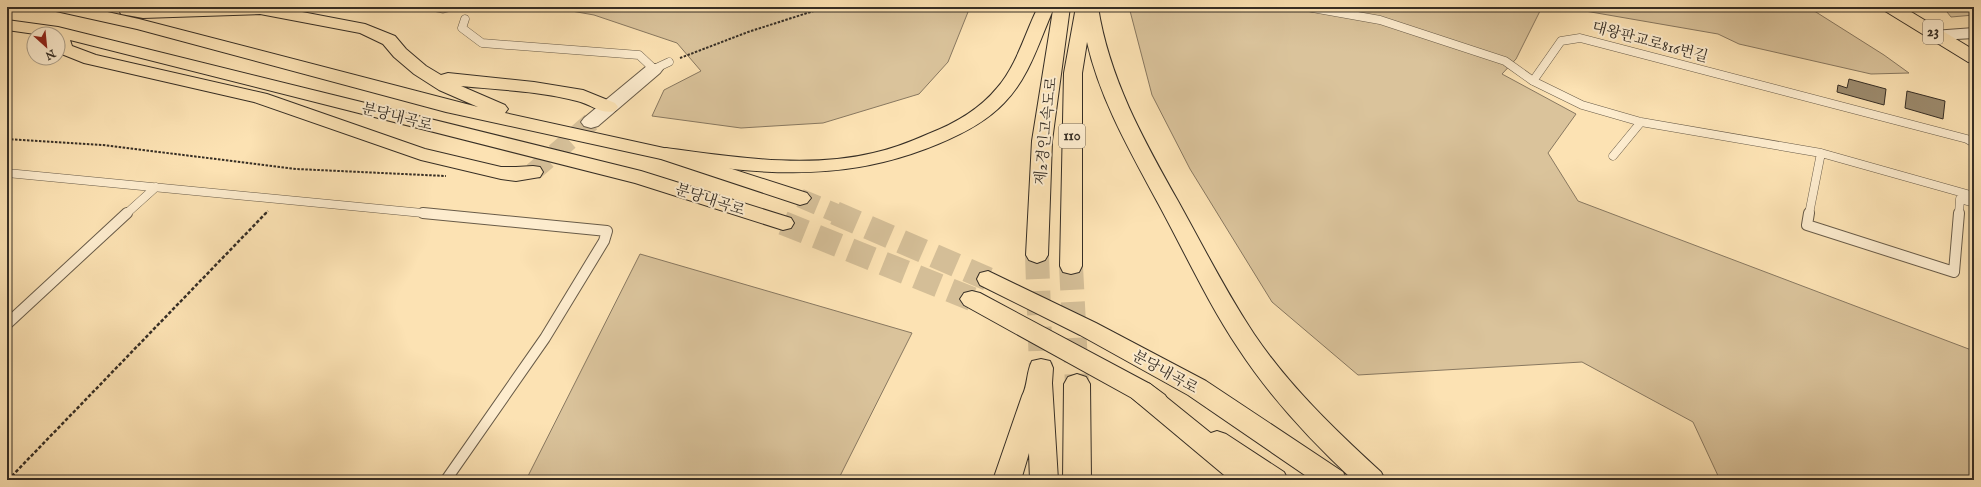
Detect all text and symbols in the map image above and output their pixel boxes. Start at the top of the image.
street label: 대왕판교로816번길 [1590,17,1710,67]
road number: 23 [1923,20,1943,44]
north arrow [26,26,66,66]
text: N [42,45,58,63]
street label: 제2경인고속도로 [1031,76,1061,186]
street label: 분당내곡로 [360,99,435,135]
road number: 110 [1059,124,1085,148]
street label: 분당내곡로 [673,180,748,220]
street label: 분당내곡로 [1129,346,1202,398]

